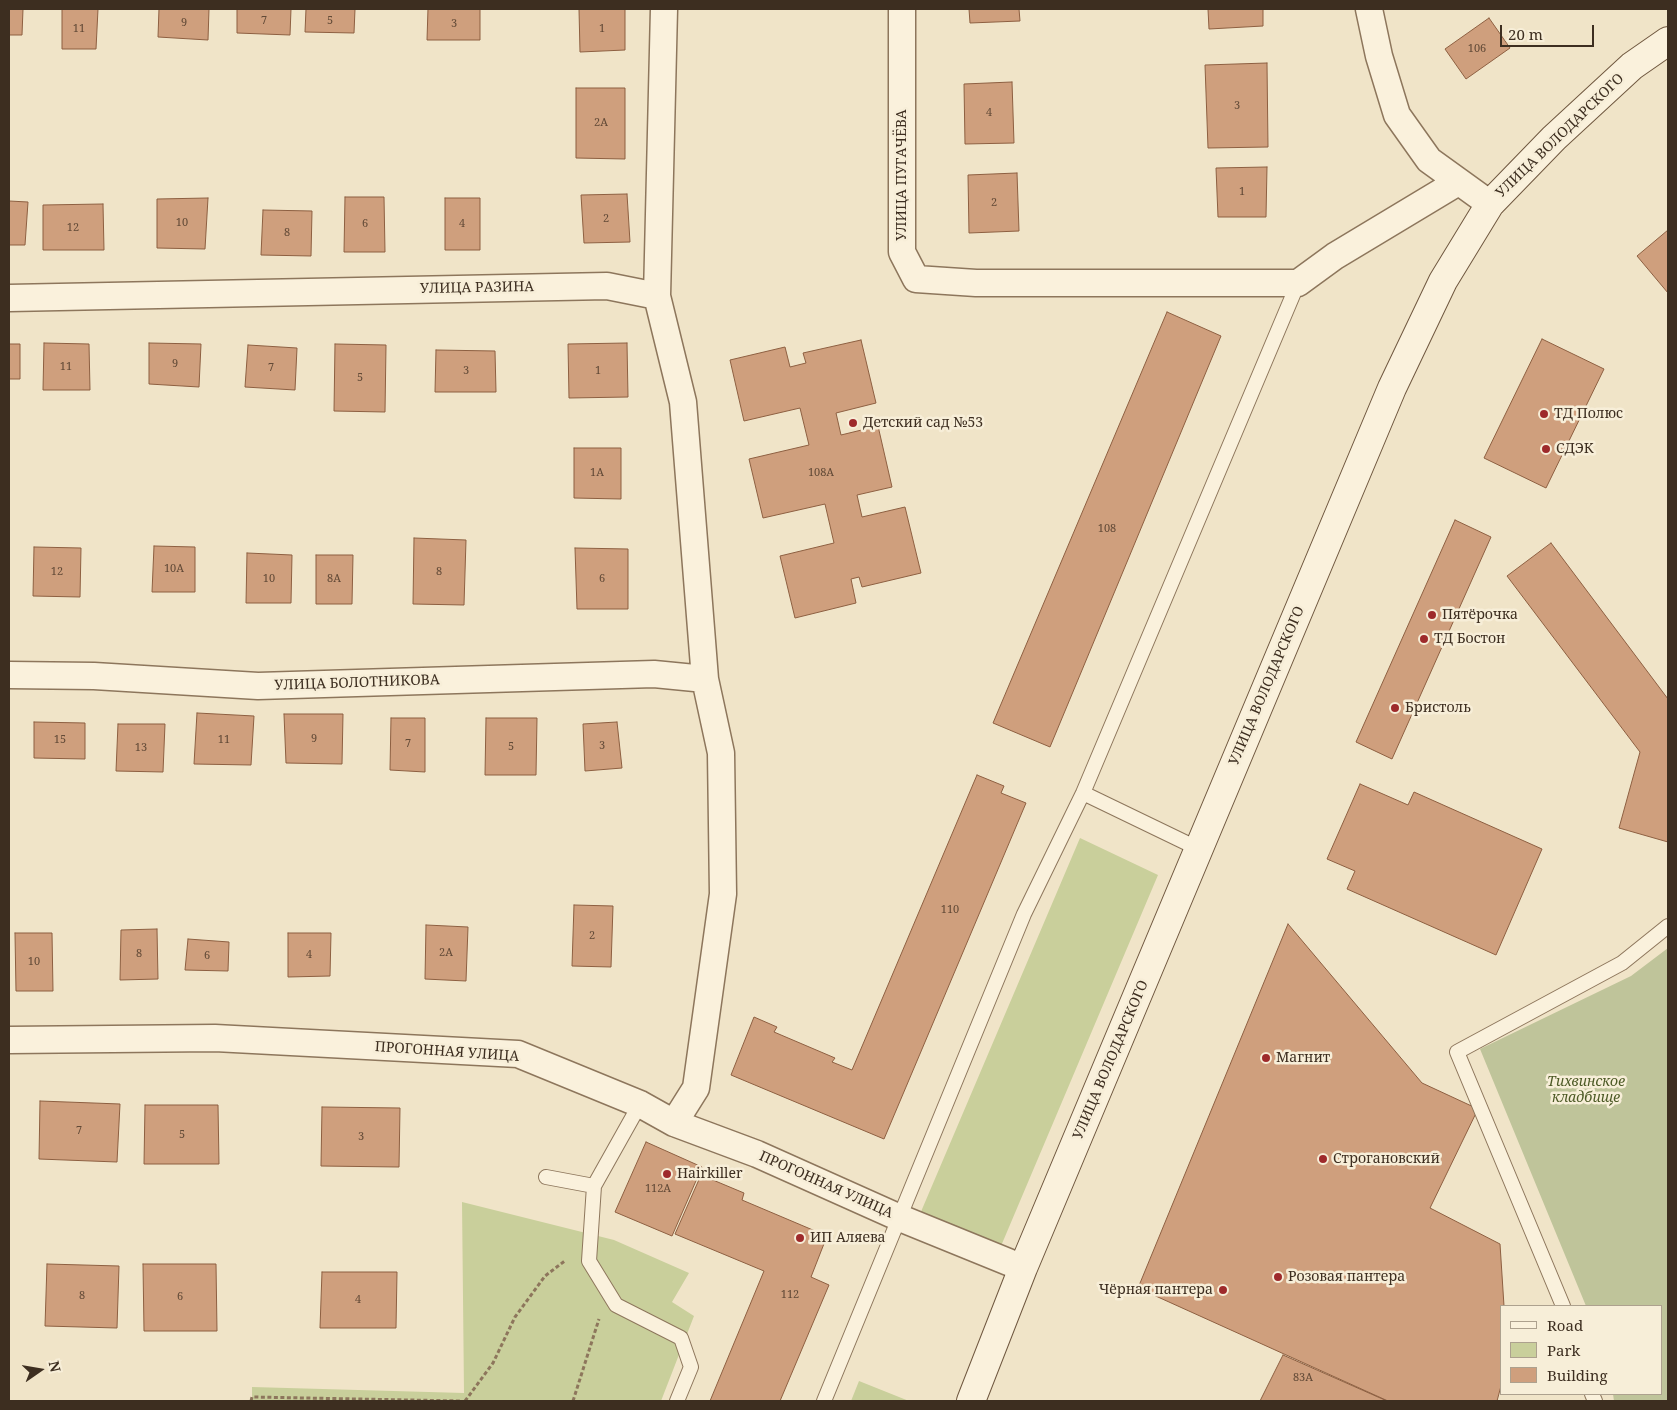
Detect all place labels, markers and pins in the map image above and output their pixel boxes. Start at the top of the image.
place label: ТД Полюс [1554,406,1623,422]
marker: ТД Полюс [1538,408,1550,420]
place label: Детский сад №53 [863,415,983,431]
marker: Детский сад №53 [847,417,859,429]
place label: СДЭК [1556,441,1594,457]
marker: СДЭК [1540,443,1552,455]
place label: Пятёрочка [1442,607,1518,623]
marker: Пятёрочка [1426,609,1438,621]
place label: ТД Бостон [1434,631,1505,647]
marker: ТД Бостон [1418,633,1430,645]
place label: Бристоль [1405,700,1471,716]
marker: Бристоль [1389,702,1401,714]
place label: Магнит [1276,1050,1330,1066]
marker: Магнит [1260,1052,1272,1064]
place label: Строгановский [1333,1151,1440,1167]
marker: Строгановский [1317,1153,1329,1165]
place label: Hairkiller [677,1166,742,1182]
marker: Hairkiller [661,1168,673,1180]
place label: ИП Аляева [810,1230,886,1246]
marker: ИП Аляева [794,1232,806,1244]
place label: Розовая пантера [1288,1269,1405,1285]
marker: Розовая пантера [1272,1271,1284,1283]
place label: Чёрная пантера [1099,1282,1213,1298]
marker: Чёрная пантера [1217,1284,1229,1296]

